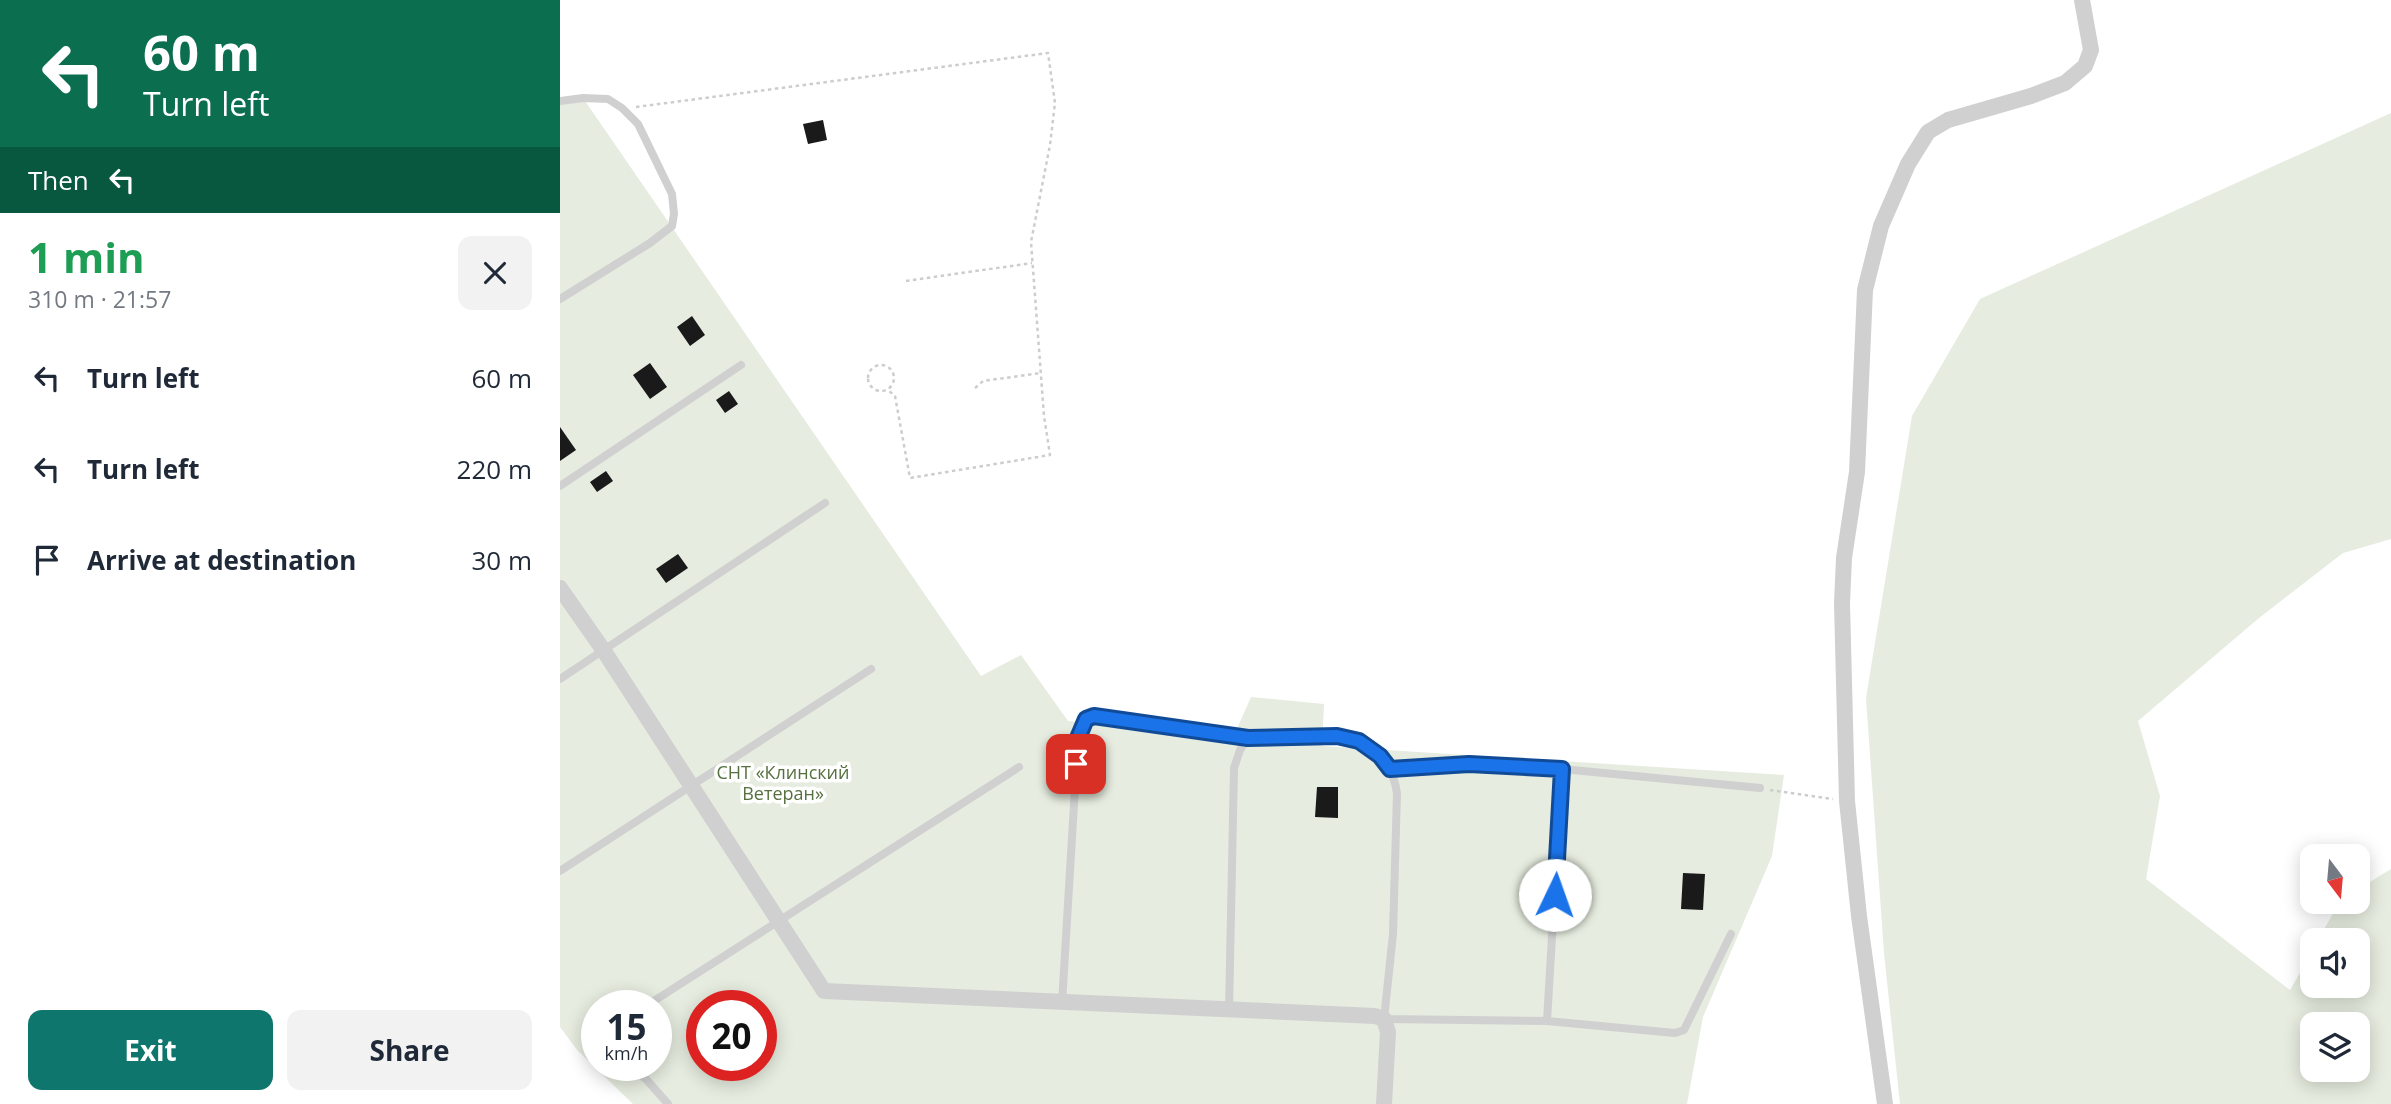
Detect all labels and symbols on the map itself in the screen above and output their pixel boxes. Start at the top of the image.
pin [1046,734,1106,794]
park label: СНТ «Клинский Ветеран» [716,760,850,805]
north arrow [2300,844,2370,914]
position arrow [1518,858,1592,932]
speed limit sign: 20 [686,990,777,1081]

